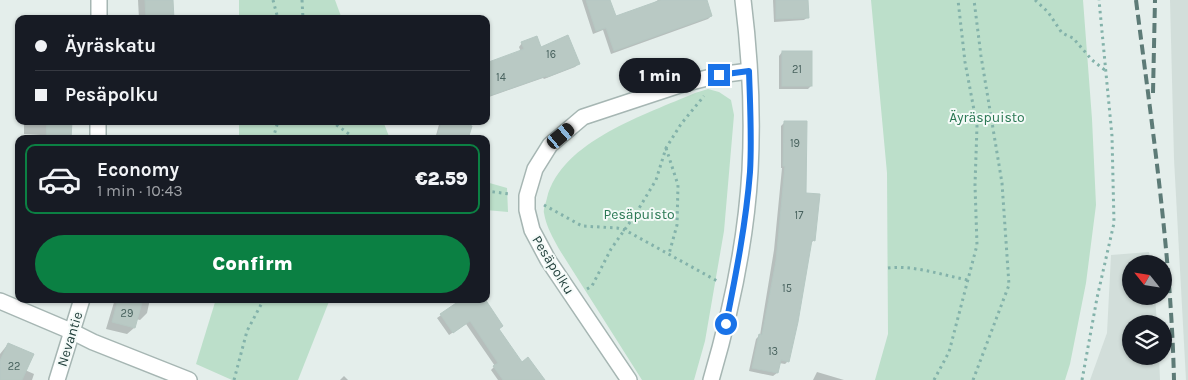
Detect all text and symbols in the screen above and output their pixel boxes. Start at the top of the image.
text: Äyräskatu [65,35,156,57]
house number: 16 [546,48,556,61]
callout: 1 min [619,58,702,92]
house number: 21 [792,63,802,76]
route end [708,64,730,86]
text: 1 min [639,66,681,85]
house number: 14 [496,71,506,84]
text: Pesäpolku [65,84,159,106]
park label: Äyräspuisto [949,109,1025,126]
car [544,121,577,151]
house number: 19 [790,137,800,150]
icon: car [37,157,82,202]
text: Economy [97,159,179,181]
text: €2.59 [415,168,468,190]
text: 1 min · 10:43 [97,181,183,200]
park label: Pesäpuisto [603,206,675,223]
house number: 17 [795,209,803,222]
street label: Pesäpolku [528,232,578,298]
button: Confirm [35,235,470,293]
north arrow [1122,255,1172,305]
map controls [1122,255,1172,365]
house number: 15 [782,282,792,295]
house number: 29 [121,307,133,320]
street label: Nevantie [54,309,86,369]
route start [715,313,737,335]
button: layers [1122,315,1172,365]
house number: 13 [768,345,778,358]
house number: 22 [8,360,20,373]

